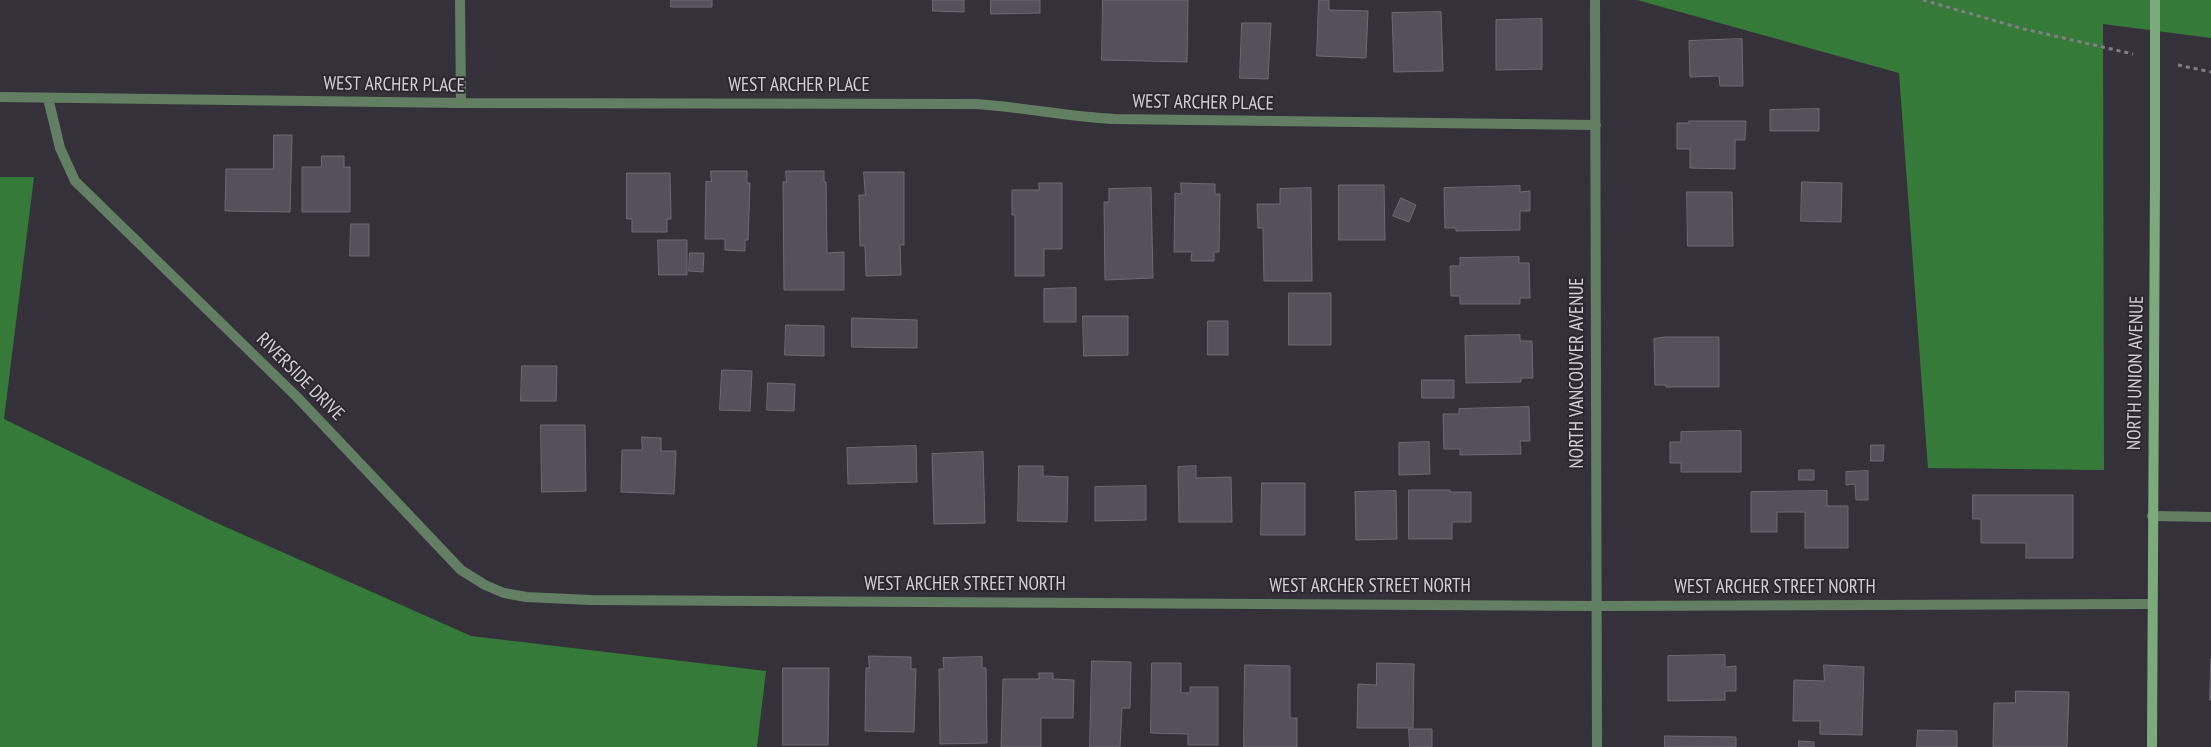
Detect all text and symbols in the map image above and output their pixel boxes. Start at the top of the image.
street label: WEST ARCHER PLACE [323,72,465,98]
street label: WEST ARCHER PLACE [728,75,870,97]
street label: WEST ARCHER PLACE [1132,90,1274,116]
street label: NORTH VANCOUVER AVENUE [1567,277,1589,469]
street label: NORTH UNION AVENUE [2123,296,2149,450]
street label: RIVERSIDE DRIVE [251,328,349,426]
street label: WEST ARCHER STREET NORTH [864,574,1066,596]
street label: WEST ARCHER STREET NORTH [1269,576,1471,598]
street label: WEST ARCHER STREET NORTH [1674,577,1876,599]

